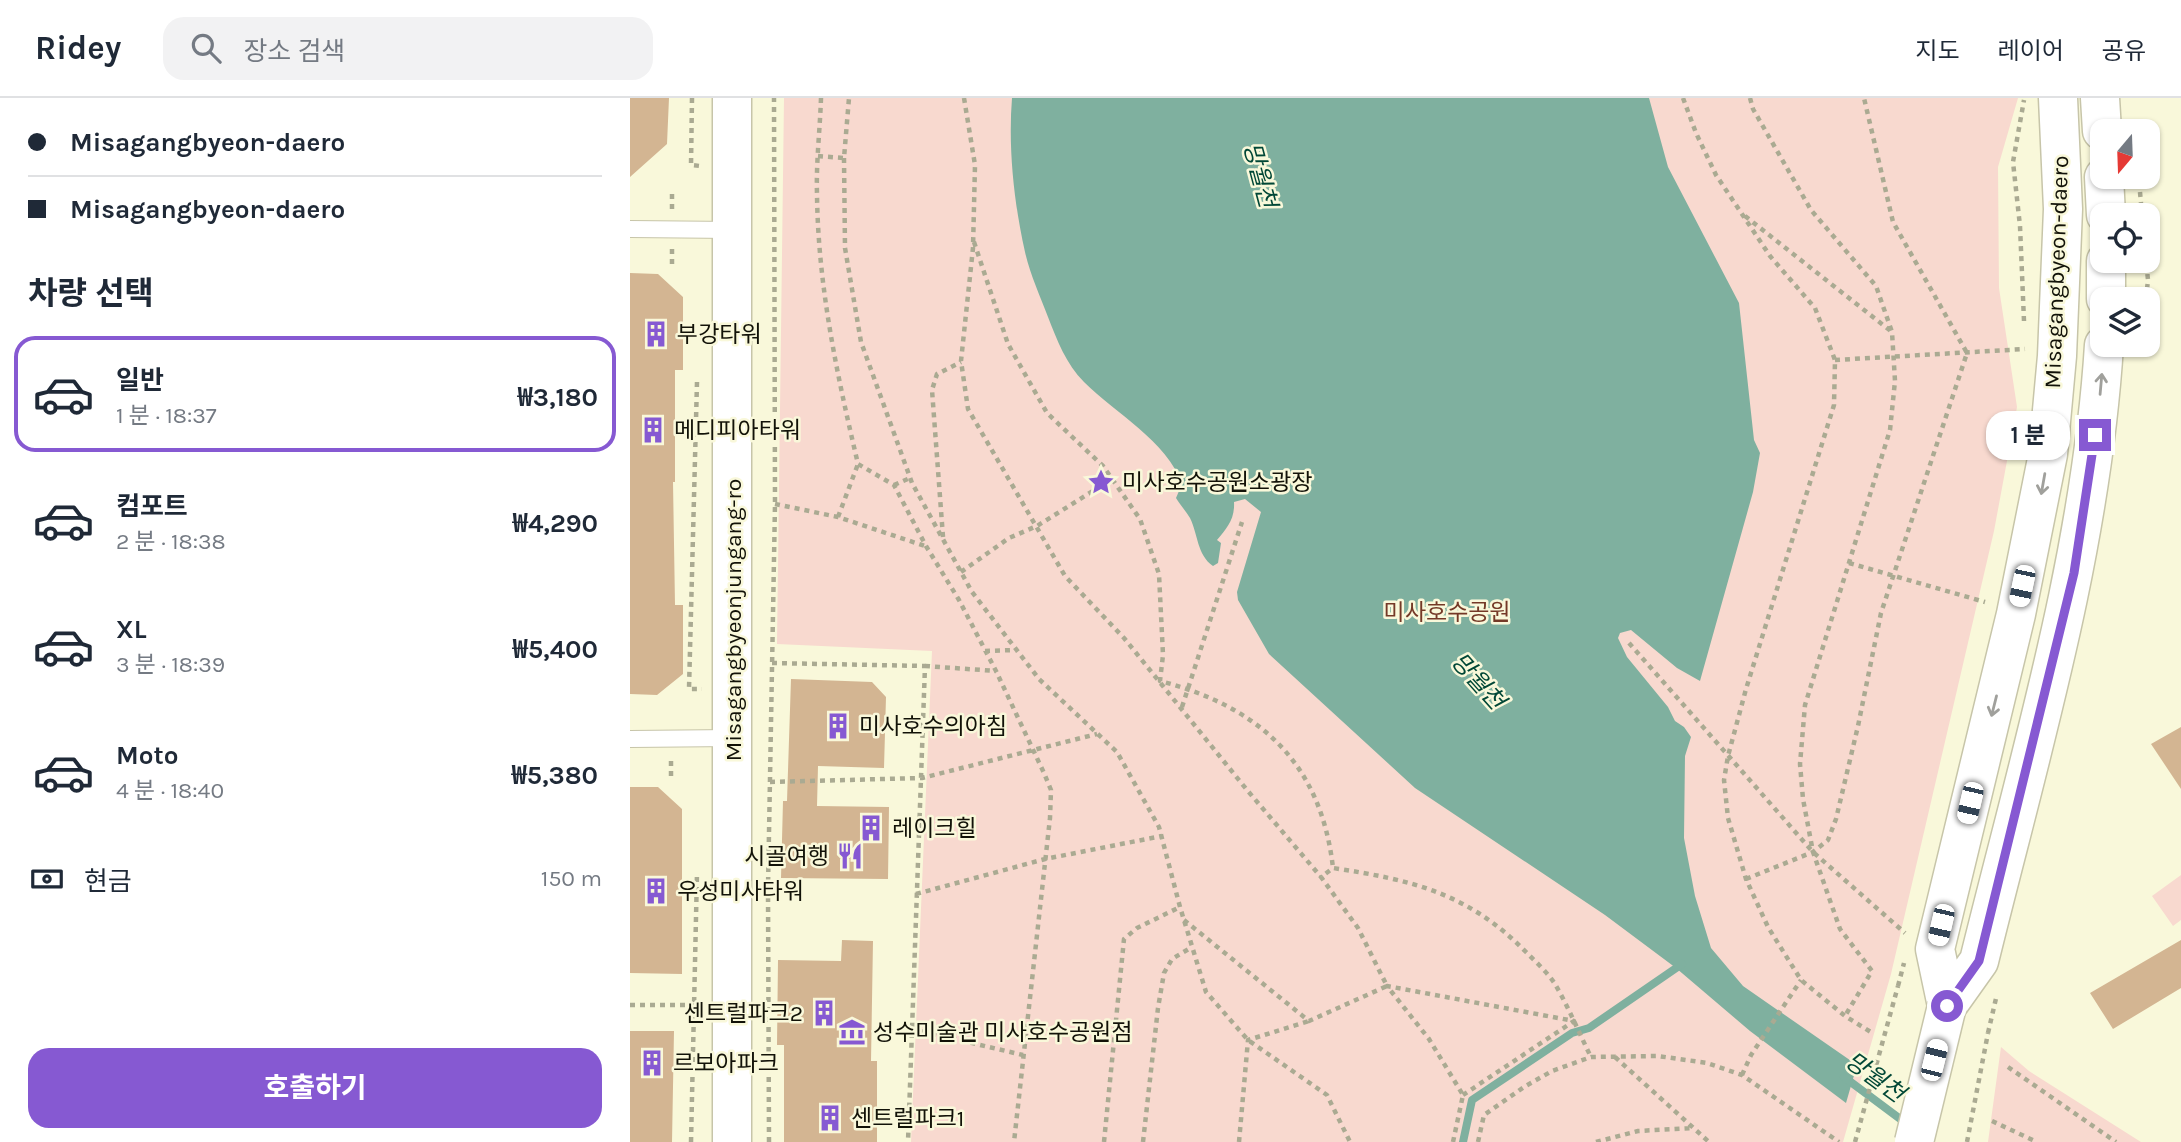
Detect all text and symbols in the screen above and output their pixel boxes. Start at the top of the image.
search box [163,17,653,80]
text: Ridey [35,29,121,67]
icon: search [187,29,225,67]
text: 장소 검색 [243,36,345,67]
text: 지도 [1915,37,1960,65]
text: 레이어 [1998,37,2064,65]
text: 공유 [2102,37,2146,65]
north arrow [2090,119,2160,189]
map controls [2090,119,2160,357]
text: Misagangbyeon-daero [70,127,345,158]
water label: 망월천 [1238,139,1283,213]
street label: Misagangbyeon-daero [2039,155,2074,389]
text: Misagangbyeon-daero [70,194,345,225]
button: locate [2090,203,2160,273]
text: 차량 선택 [28,275,154,312]
button: layers [2090,287,2160,357]
building icon: 부강타워 [641,319,671,349]
place label: 부강타워 [677,321,762,348]
icon: car [32,363,95,426]
text: 일반 [116,365,164,396]
one-way arrow [2095,373,2108,396]
text: ₩3,180 [517,382,598,413]
text: 1 분 · 18:37 [116,402,217,429]
callout: 1 분 [1986,410,2070,460]
building icon: 메디피아타워 [638,415,668,445]
place label: 메디피아타워 [674,417,801,444]
route end [2079,419,2111,451]
text: 1 분 [2010,422,2046,449]
place icon: 미사호수공원소광장 [1086,467,1116,497]
place label: 미사호수공원소광장 [1122,469,1312,496]
one-way arrow [2036,472,2049,495]
street label: Misagangbyeonjungang-ro [720,479,747,761]
icon: car [32,489,95,552]
text: 컴포트 [116,491,188,522]
text: ₩4,290 [513,508,598,539]
text: 2 분 · 18:38 [116,528,226,555]
car [2008,563,2037,609]
park label: 미사호수공원 [1384,599,1510,626]
text: XL [116,614,147,645]
icon: car [32,615,95,678]
text: ₩5,400 [513,634,598,665]
water label: 망월천 [1445,647,1513,717]
text: 3 분 · 18:39 [116,651,225,678]
one-way arrow [1987,694,2000,717]
building icon: 미사호수의아침 [823,711,853,741]
place label: 미사호수의아침 [859,713,1007,740]
text: Moto [116,740,178,771]
icon: car [32,741,95,804]
text: ₩5,380 [512,760,598,791]
text: 4 분 · 18:40 [116,777,224,804]
car [1956,780,1985,826]
building icon: 레이크힐 [856,813,886,843]
place label: 레이크힐 [892,815,977,842]
restaurant icon: 시골여행 [835,841,865,871]
place label: 시골여행 [744,843,829,870]
icon: cash [28,860,66,898]
text: 150 m [541,865,602,892]
text: 현금 [84,866,132,897]
building icon: 우성미사타워 [641,876,671,906]
place label: 우성미사타워 [677,878,804,905]
car [1927,902,1956,948]
route start [1931,990,1963,1022]
building icon: 센트럴파크2 [809,998,839,1028]
place label: 센트럴파크2 [684,1000,803,1027]
museum icon: 성수미술관 미사호수공원점 [837,1017,867,1047]
place label: 성수미술관 미사호수공원점 [873,1019,1132,1046]
car [1919,1037,1950,1083]
water label: 망월천 [1840,1046,1912,1110]
button: 호출하기 [28,1048,602,1128]
building icon: 르보아파크 [637,1048,667,1078]
place label: 르보아파크 [673,1050,779,1077]
building icon: 센트럴파크1 [815,1103,845,1133]
place label: 센트럴파크1 [851,1105,964,1132]

